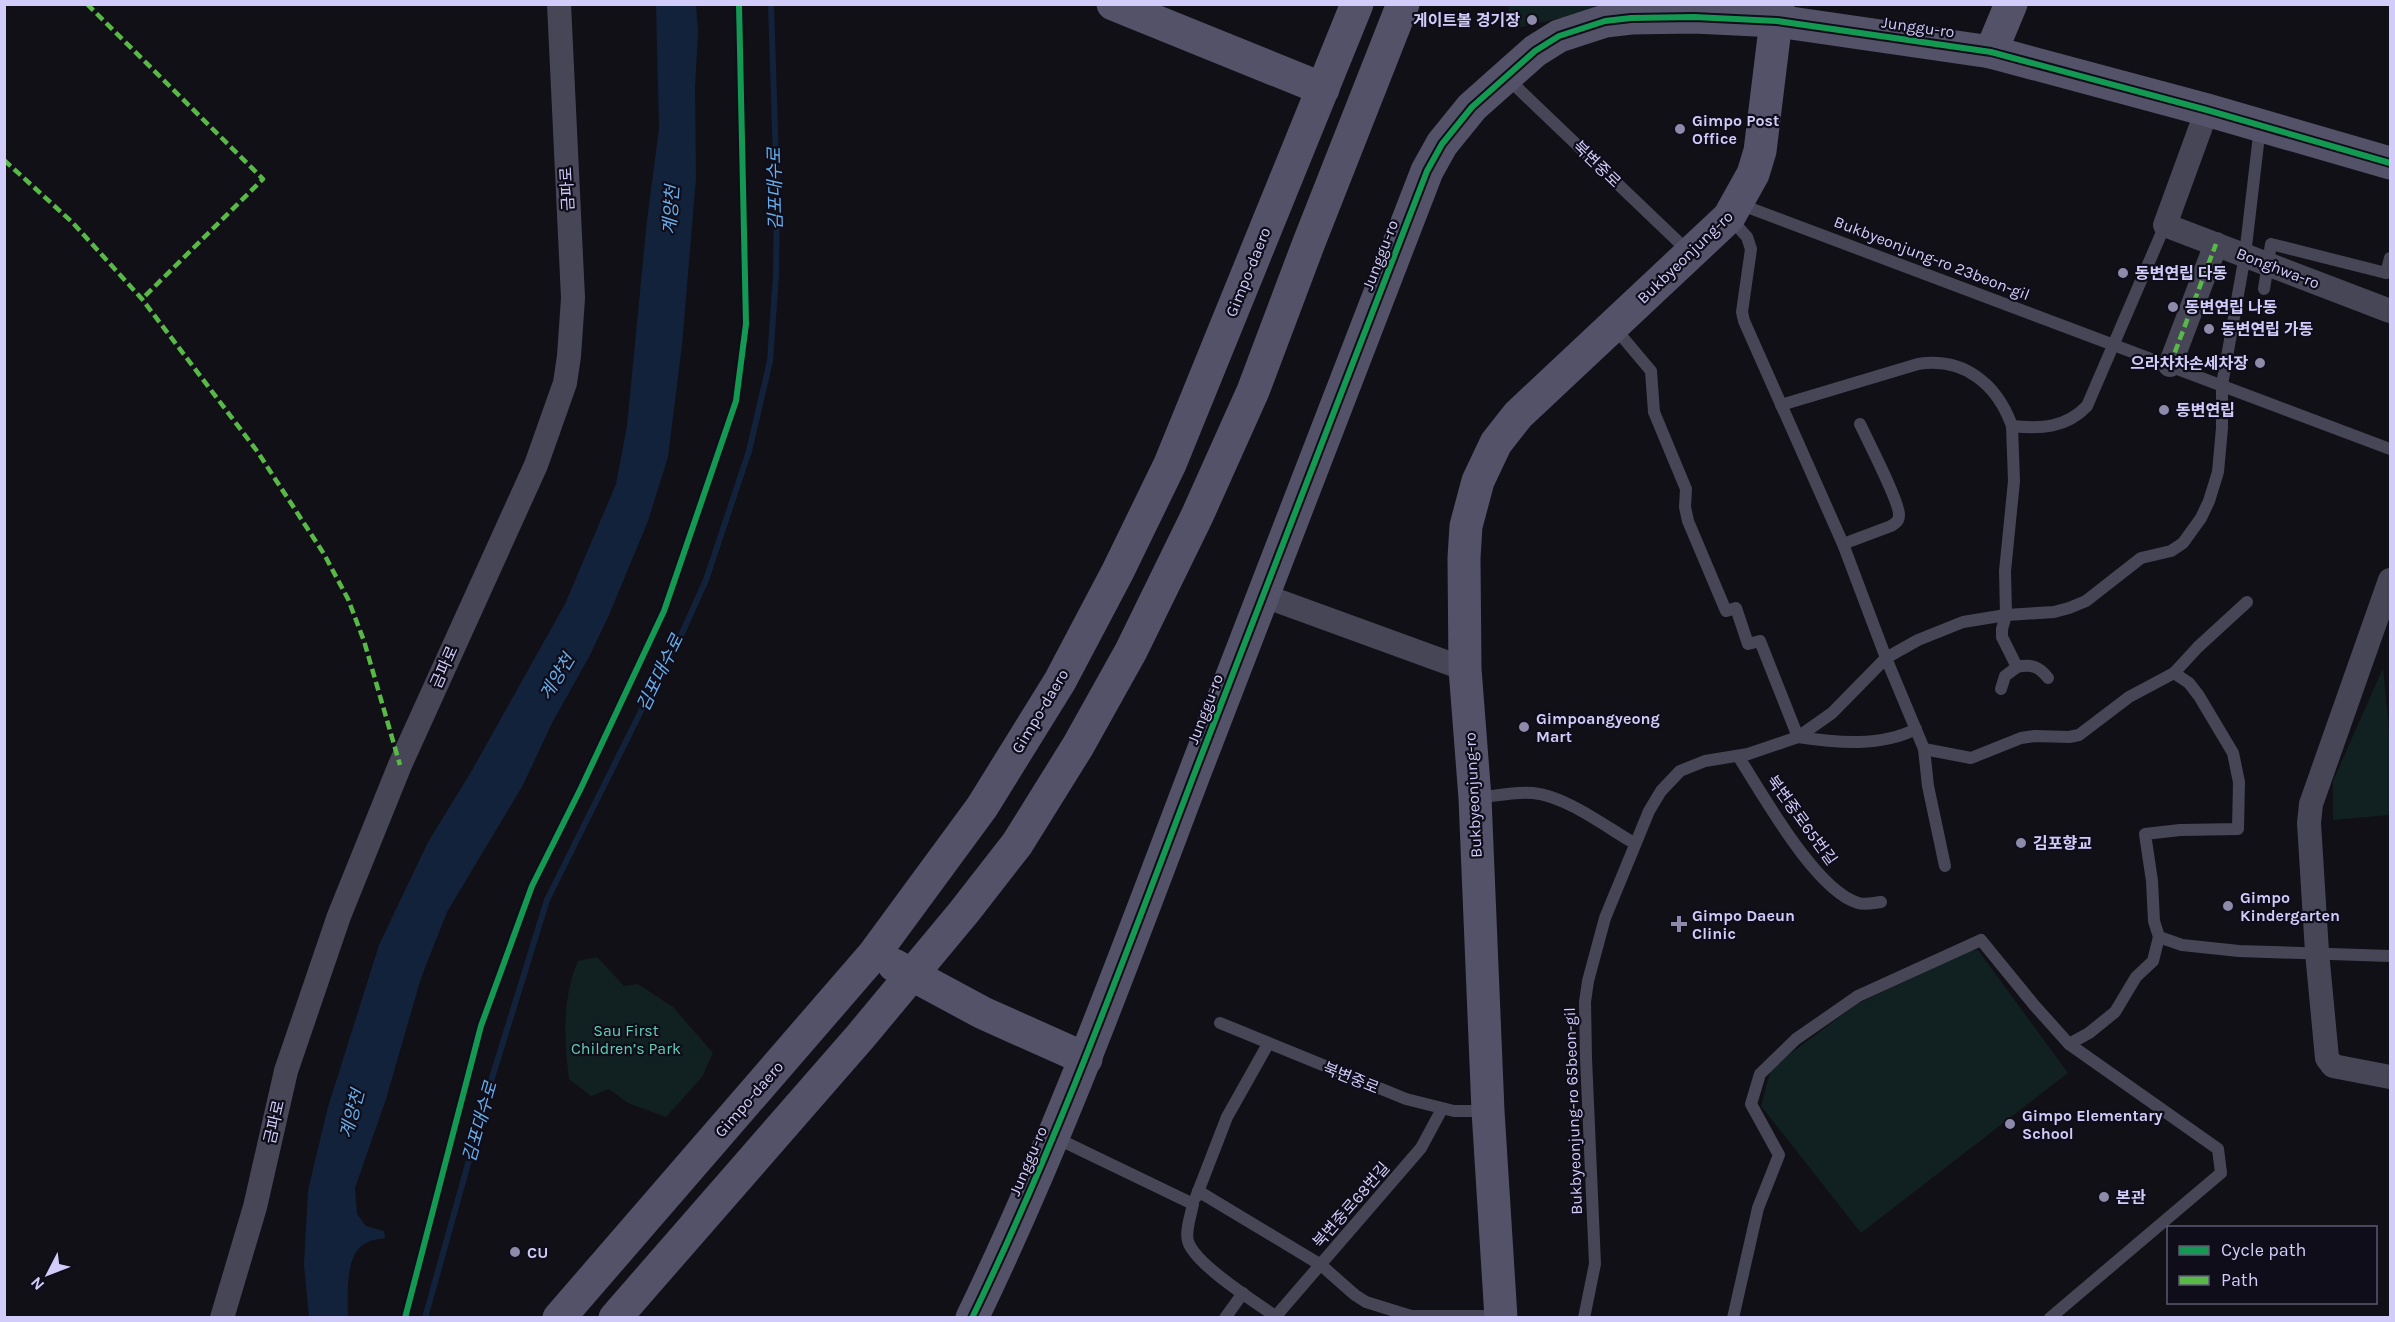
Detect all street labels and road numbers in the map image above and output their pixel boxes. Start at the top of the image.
street label: Junggu-ro [1880,12,1956,42]
street label: 북변중로 [1569,137,1625,191]
street label: 금파로 [556,166,578,212]
street label: Bukbyeonjung-ro [1633,207,1737,307]
street label: Bukbyeonjung-ro 23beon-gil [1831,212,2033,304]
street label: Junggu-ro [1358,217,1402,293]
street label: Gimpo-daero [1221,225,1275,319]
street label: Bonghwa-ro [2234,243,2322,293]
street label: 금파로 [426,643,462,691]
street label: Gimpo-daero [1007,665,1073,757]
street label: Junggu-ro [1183,671,1227,747]
street label: Bukbyeonjung-ro [1460,732,1486,858]
street label: 북변중로65번길 [1763,771,1841,869]
street label: Bukbyeonjung-ro 65beon-gil [1560,1007,1586,1215]
street label: Gimpo-daero [711,1057,787,1141]
street label: 북변중로 [1320,1058,1382,1098]
street label: 금파로 [260,1098,288,1146]
street label: Junggu-ro [1005,1123,1051,1199]
street label: 북변중로68번길 [1309,1158,1393,1252]

